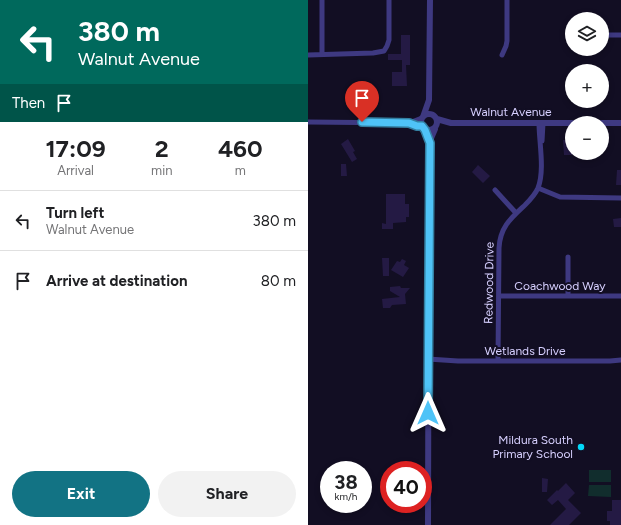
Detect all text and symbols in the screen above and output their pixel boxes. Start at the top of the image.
map controls [565,12,609,160]
button: layers [565,12,609,56]
text: 380 m [78,14,160,48]
icon: left [12,16,64,68]
text: Walnut Avenue [78,48,200,70]
button: + [565,64,609,108]
pin [345,81,379,122]
icon: arrive [351,87,373,109]
icon: arrive [53,92,75,114]
text: Then [12,94,45,112]
street label: Walnut Avenue [470,105,552,119]
button: − [565,116,609,160]
text: 17:09 [45,134,106,163]
text: 2 [155,134,169,163]
text: 460 [218,134,263,163]
text: Arrival [57,163,94,178]
text: min [151,163,172,178]
text: m [235,163,246,178]
text: Turn left [46,204,104,222]
icon: left [12,210,34,232]
text: 380 m [253,212,296,230]
text: Walnut Avenue [46,222,134,237]
street label: Redwood Drive [481,241,497,324]
icon: arrive [12,270,34,292]
text: Arrive at destination [46,272,187,290]
text: 80 m [261,272,296,290]
street label: Coachwood Way [514,279,606,293]
street label: Wetlands Drive [485,344,566,358]
position arrow [407,392,449,434]
place label: Mildura South Primary School [492,433,573,461]
marker: Mildura South Primary School [576,442,586,452]
speed limit sign: 40 [380,461,432,513]
text: 38 [334,470,358,494]
button: Exit [12,471,150,517]
button: Share [158,471,296,517]
text: km/h [335,490,357,503]

